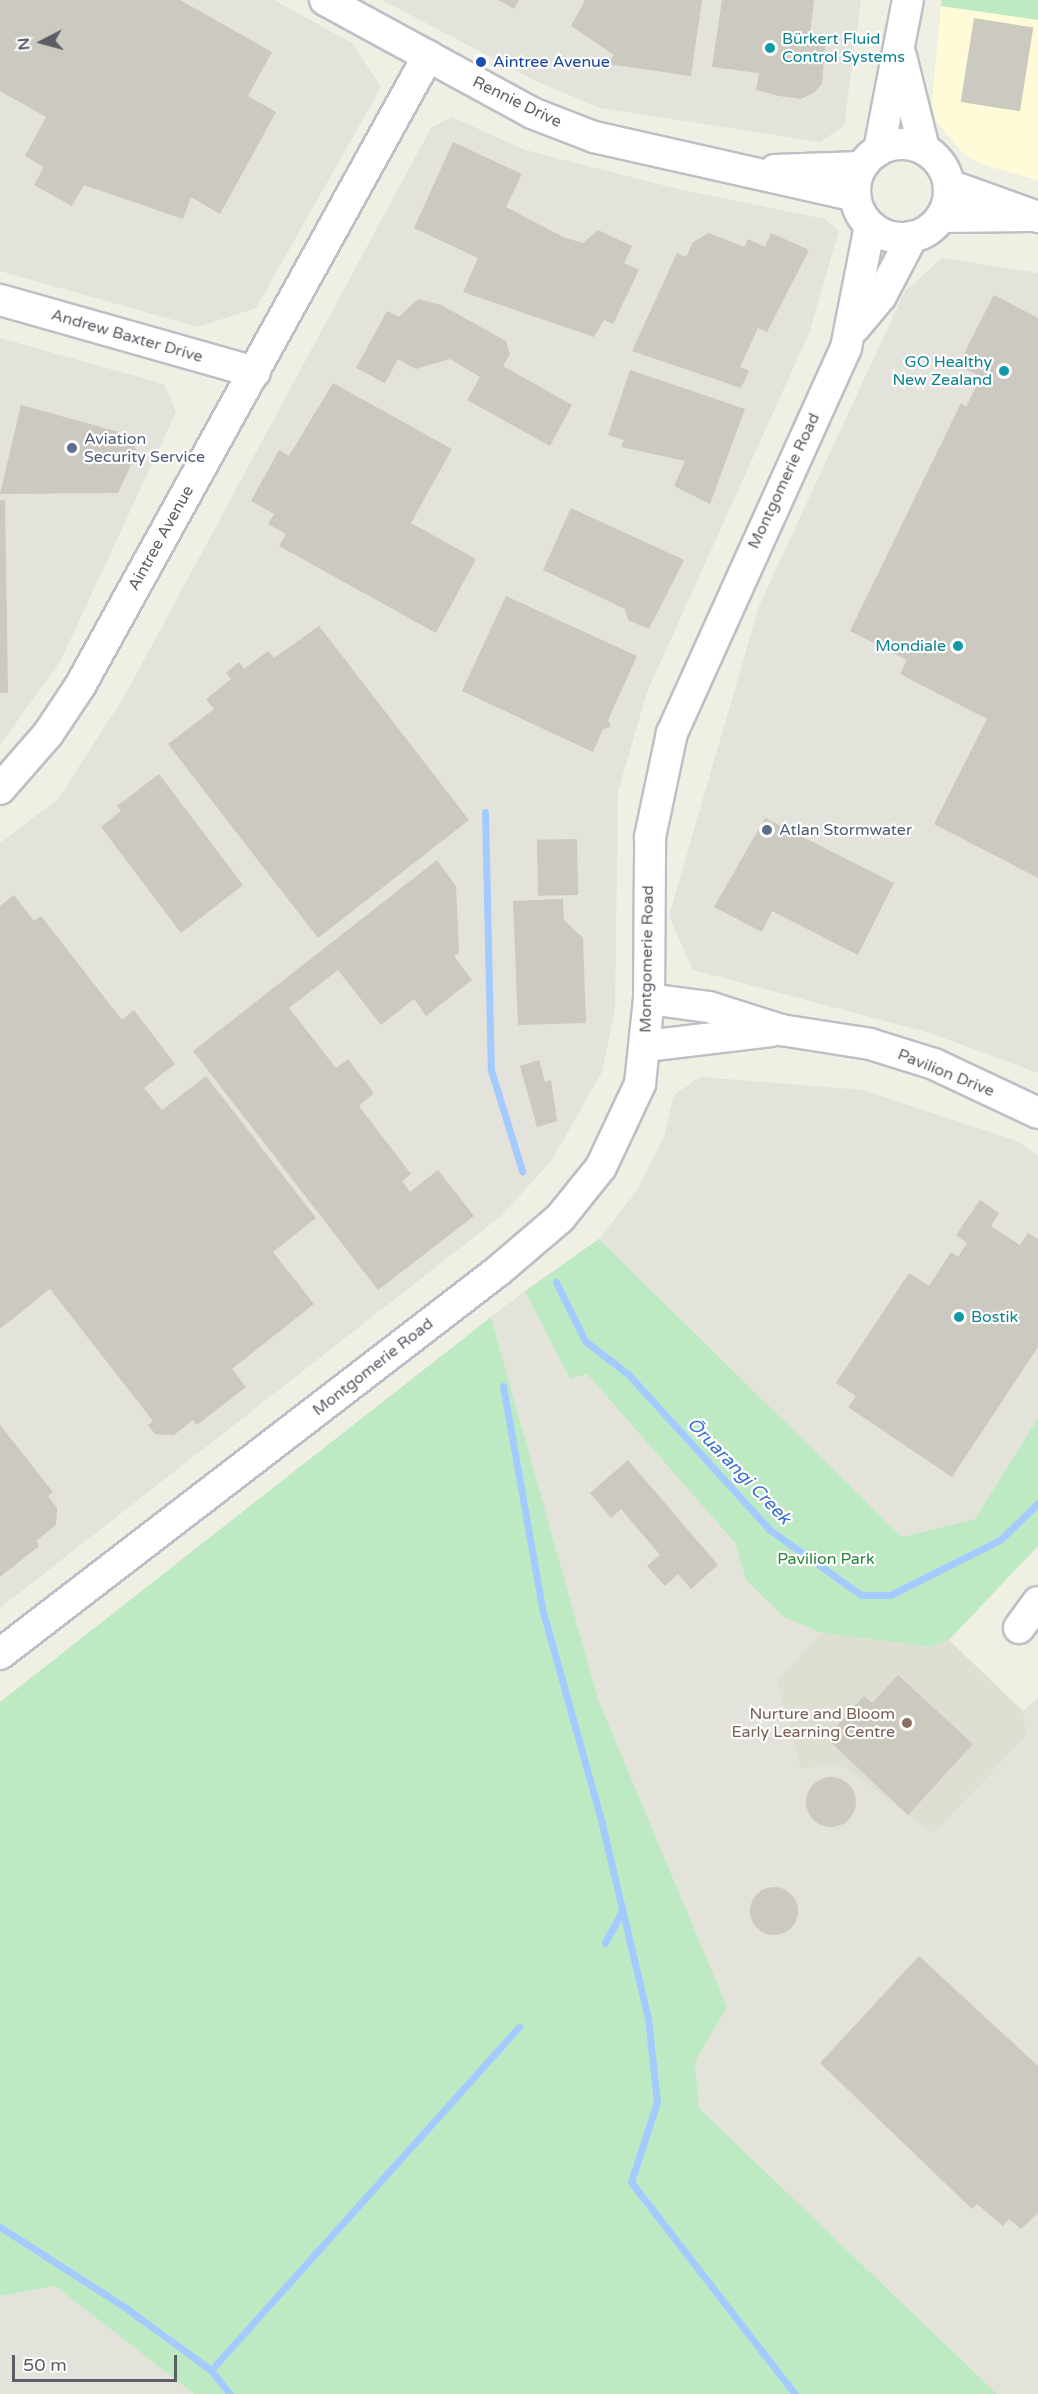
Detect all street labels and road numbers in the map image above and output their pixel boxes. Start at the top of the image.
street label: Rennie Drive [469,72,565,132]
street label: Andrew Baxter Drive [49,305,205,367]
street label: Montgomerie Road [744,410,824,552]
street label: Aintree Avenue [124,482,198,594]
street label: Montgomerie Road [636,885,658,1033]
street label: Pavilion Drive [895,1045,997,1101]
street label: Montgomerie Road [309,1314,437,1420]

